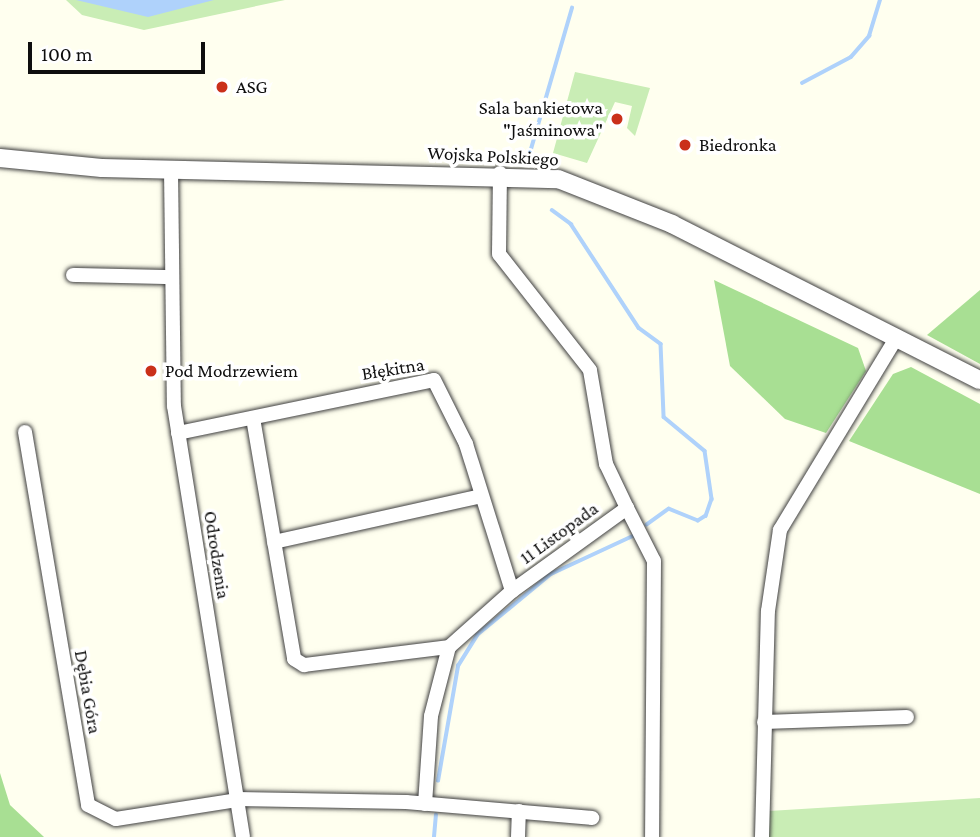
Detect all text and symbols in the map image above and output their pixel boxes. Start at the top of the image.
scale bar [32,28,208,72]
text: 100 m [41,42,93,66]
place label: ASG [236,76,268,98]
marker: ASG [214,79,230,95]
place label: Sala bankietowa "Jaśminowa" [479,97,603,141]
marker: Sala bankietowa "Jaśminowa" [609,111,625,127]
place label: Biedronka [699,134,776,156]
marker: Biedronka [677,137,693,153]
street label: Wojska Polskiego [427,141,559,171]
street label: Błękitna [360,353,426,385]
place label: Pod Modrzewiem [165,360,298,382]
marker: Pod Modrzewiem [143,363,159,379]
street label: 11 Listopada [515,497,603,569]
street label: Odrodzenia [199,509,235,601]
street label: Dębia Góra [69,648,107,736]

